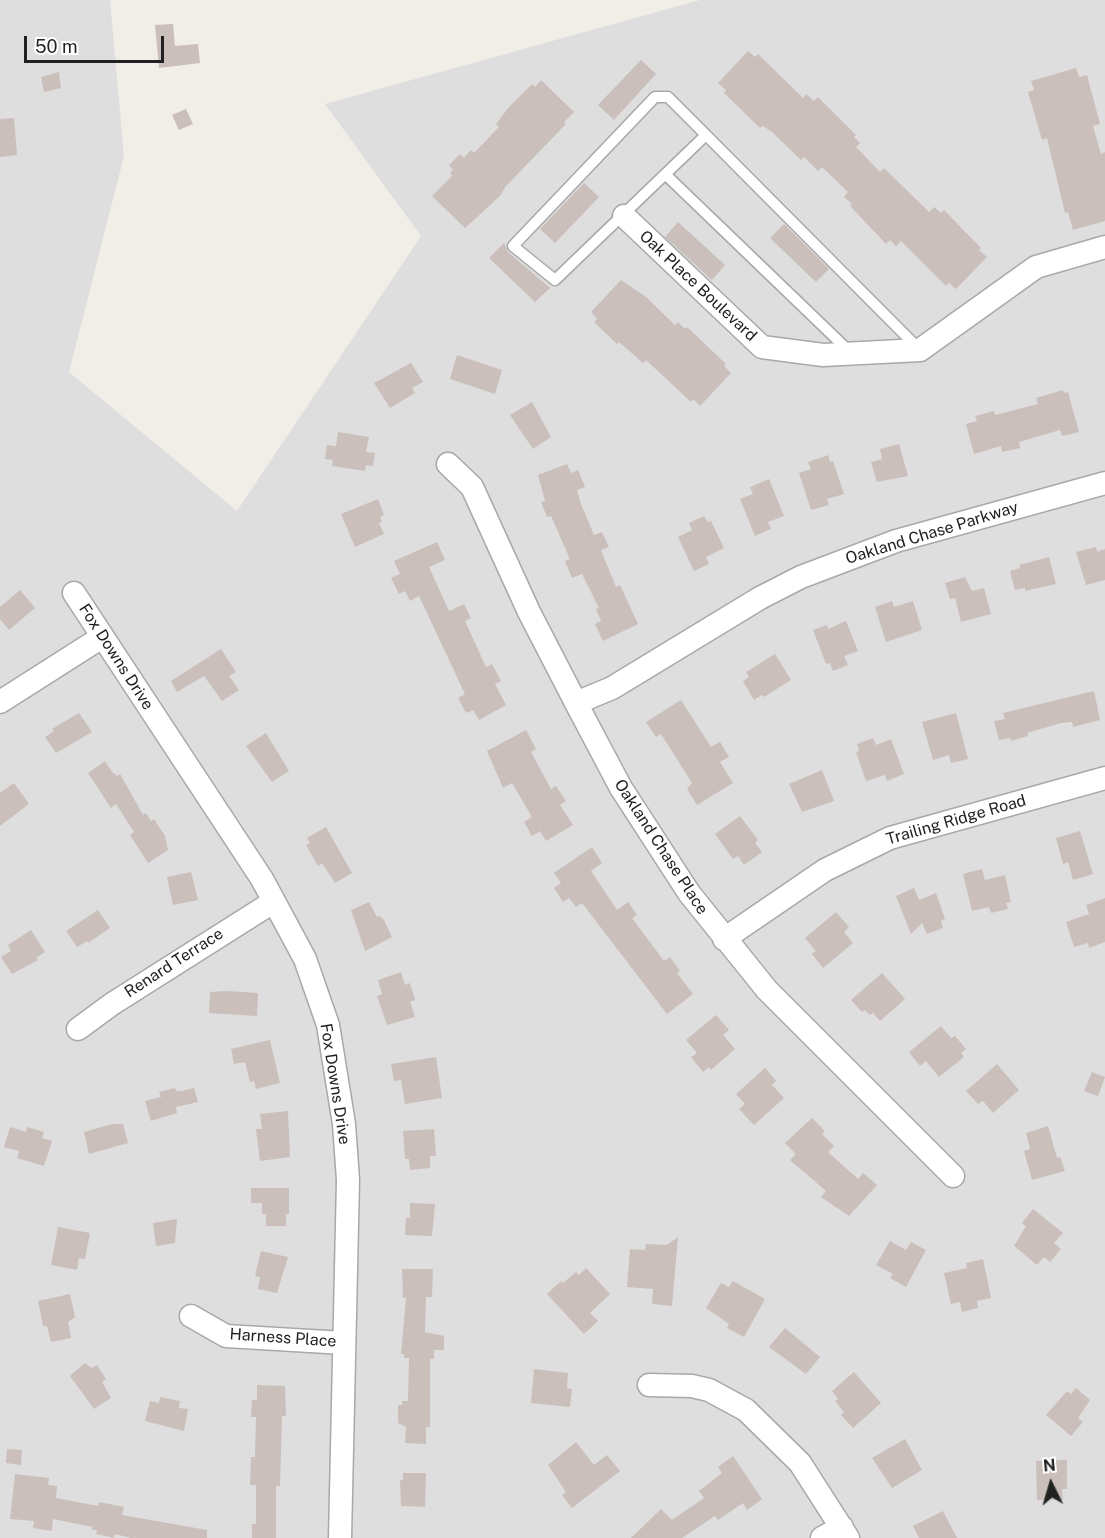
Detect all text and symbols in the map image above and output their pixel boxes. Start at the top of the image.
scale bar [27,24,166,62]
text: 50 m [35,36,78,57]
street label: Oak Place Boulevard [635,227,761,345]
street label: Oakland Chase Parkway [843,498,1021,568]
street label: Fox Downs Drive [75,600,157,714]
street label: Oakland Chase Place [610,776,712,918]
street label: Trailing Ridge Road [884,791,1028,849]
street label: Renard Terrace [121,924,227,1002]
street label: Fox Downs Drive [316,1022,354,1146]
street label: Harness Place [229,1325,337,1351]
north arrow [1021,1454,1081,1514]
text: N [1042,1456,1056,1476]

